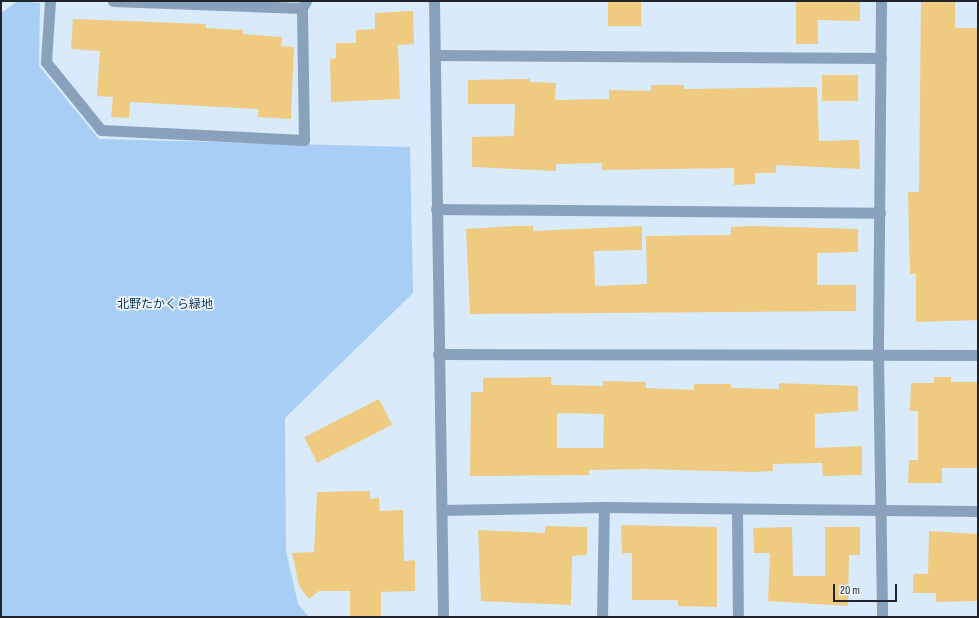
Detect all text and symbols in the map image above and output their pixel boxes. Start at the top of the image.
park label: 北野たかくら緑地 [117,298,213,312]
scale bar [835,576,899,602]
text: 20 m [840,583,860,598]

